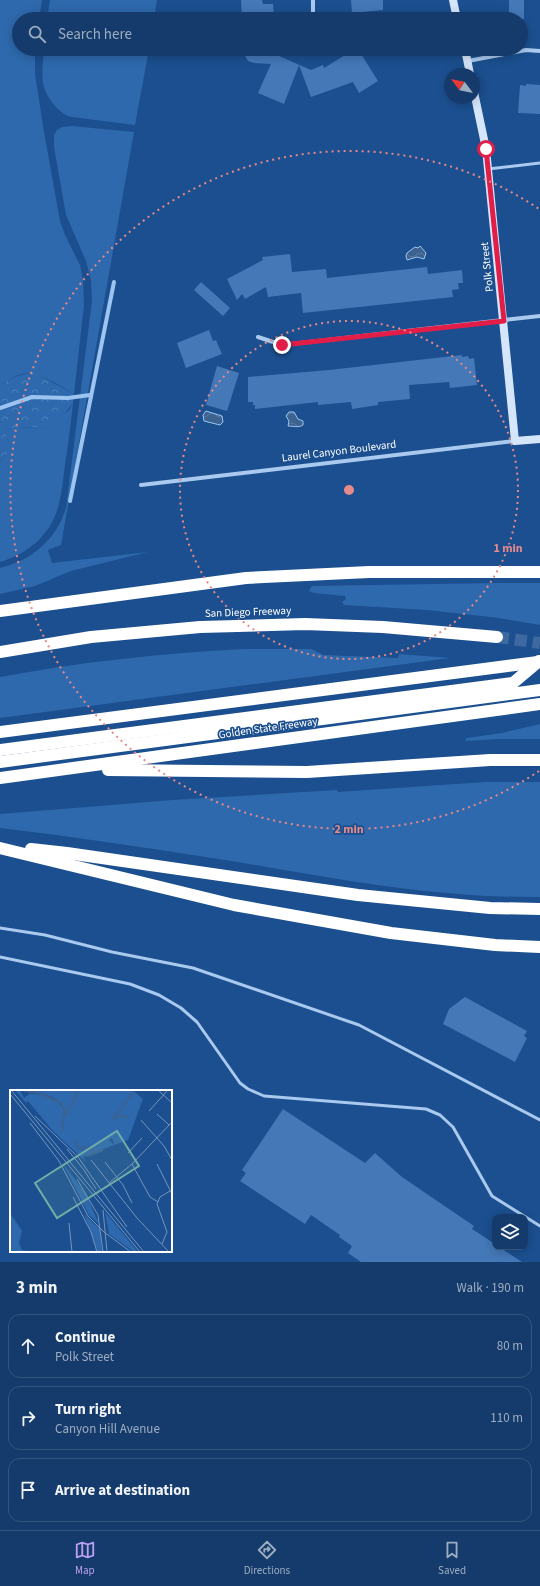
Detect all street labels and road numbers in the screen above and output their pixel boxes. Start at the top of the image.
street label: Polk Street [477,241,497,293]
street label: Laurel Canyon Boulevard [281,437,397,465]
street label: San Diego Freeway [205,603,291,621]
street label: Golden State Freeway [218,714,318,742]

